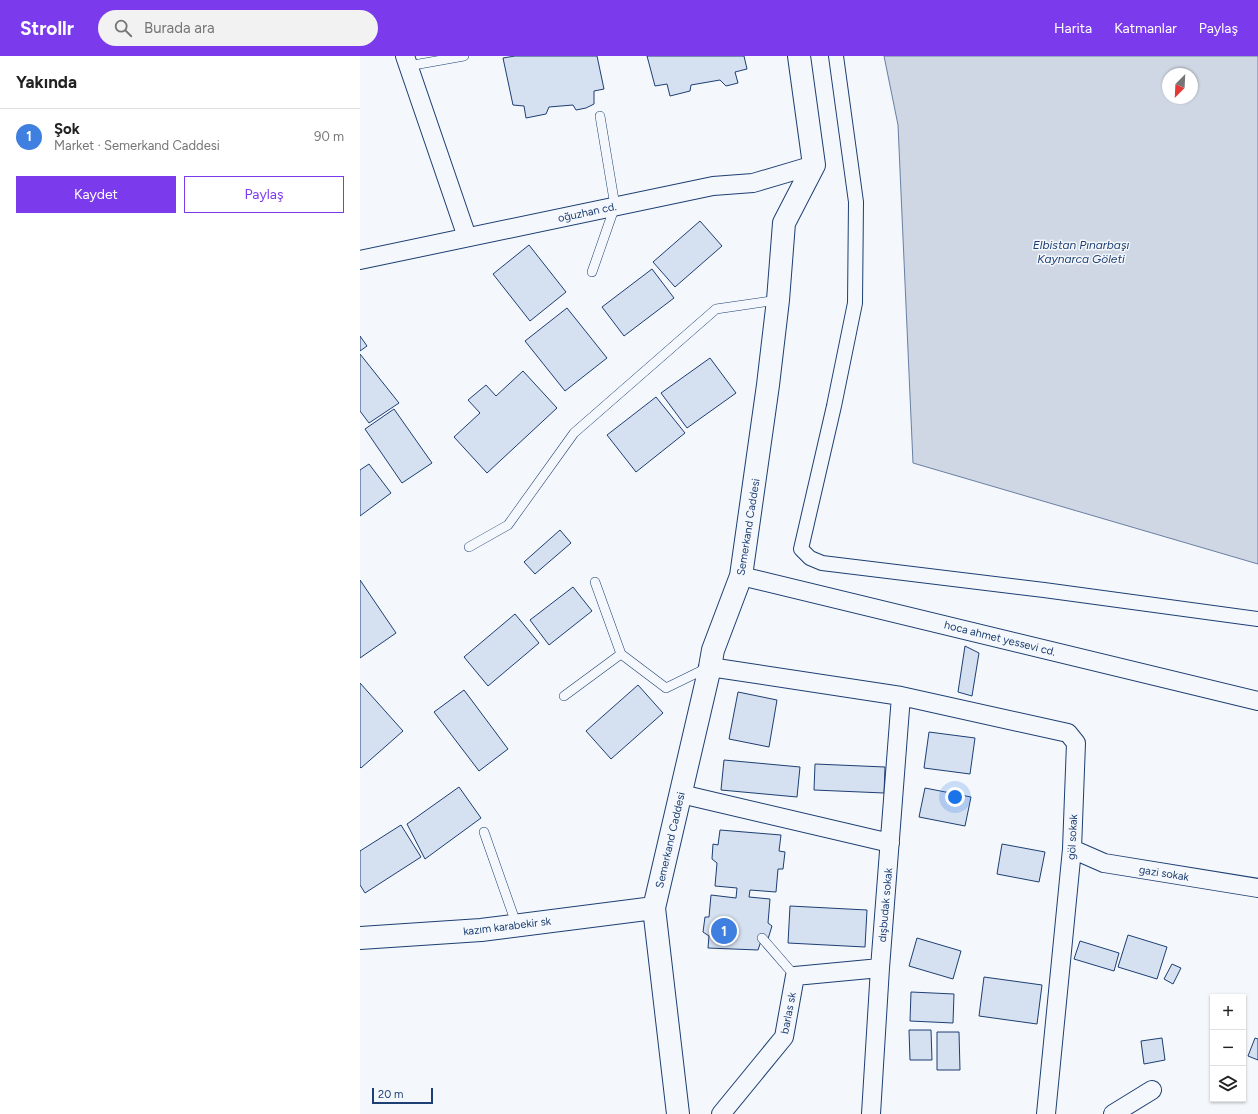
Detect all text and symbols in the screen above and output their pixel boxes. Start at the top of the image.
search box [98,10,378,46]
text: Strollr [20,17,74,40]
icon: search [112,17,134,39]
text: Burada ara [144,19,215,37]
text: Harita [1054,20,1092,37]
text: Katmanlar [1114,20,1177,37]
text: Paylaş [1199,20,1238,37]
north arrow [1162,68,1198,104]
text: Yakında [16,72,77,92]
text: Şok [54,120,80,138]
text: 1 [26,129,32,144]
text: 90 m [314,129,344,144]
text: Market · Semerkand Caddesi [54,138,220,153]
button: Kaydet [16,176,176,213]
button: Paylaş [184,176,344,213]
street label: oğuzhan cd. [557,200,618,225]
water label: Elbistan Pınarbaşı Kaynarca Göleti [1033,238,1130,266]
street label: Semerkand Caddesi [734,478,763,577]
street label: hoca ahmet yessevi cd. [943,618,1057,659]
your location [945,787,965,807]
street label: Semerkand Caddesi [653,791,688,889]
street label: göl sokak [1065,813,1080,860]
street label: gazi sokak [1138,863,1190,884]
street label: dışbudak sokak [876,867,895,943]
street label: kazım karabekir sk [462,915,552,938]
pin: 1 [711,916,737,946]
street label: barlas sk [778,991,799,1035]
map controls [1210,994,1246,1102]
button: + [1210,994,1246,1030]
button: − [1210,1030,1246,1066]
button: layers [1210,1066,1246,1102]
scale bar [372,1086,433,1105]
text: 20 m [378,1088,403,1101]

